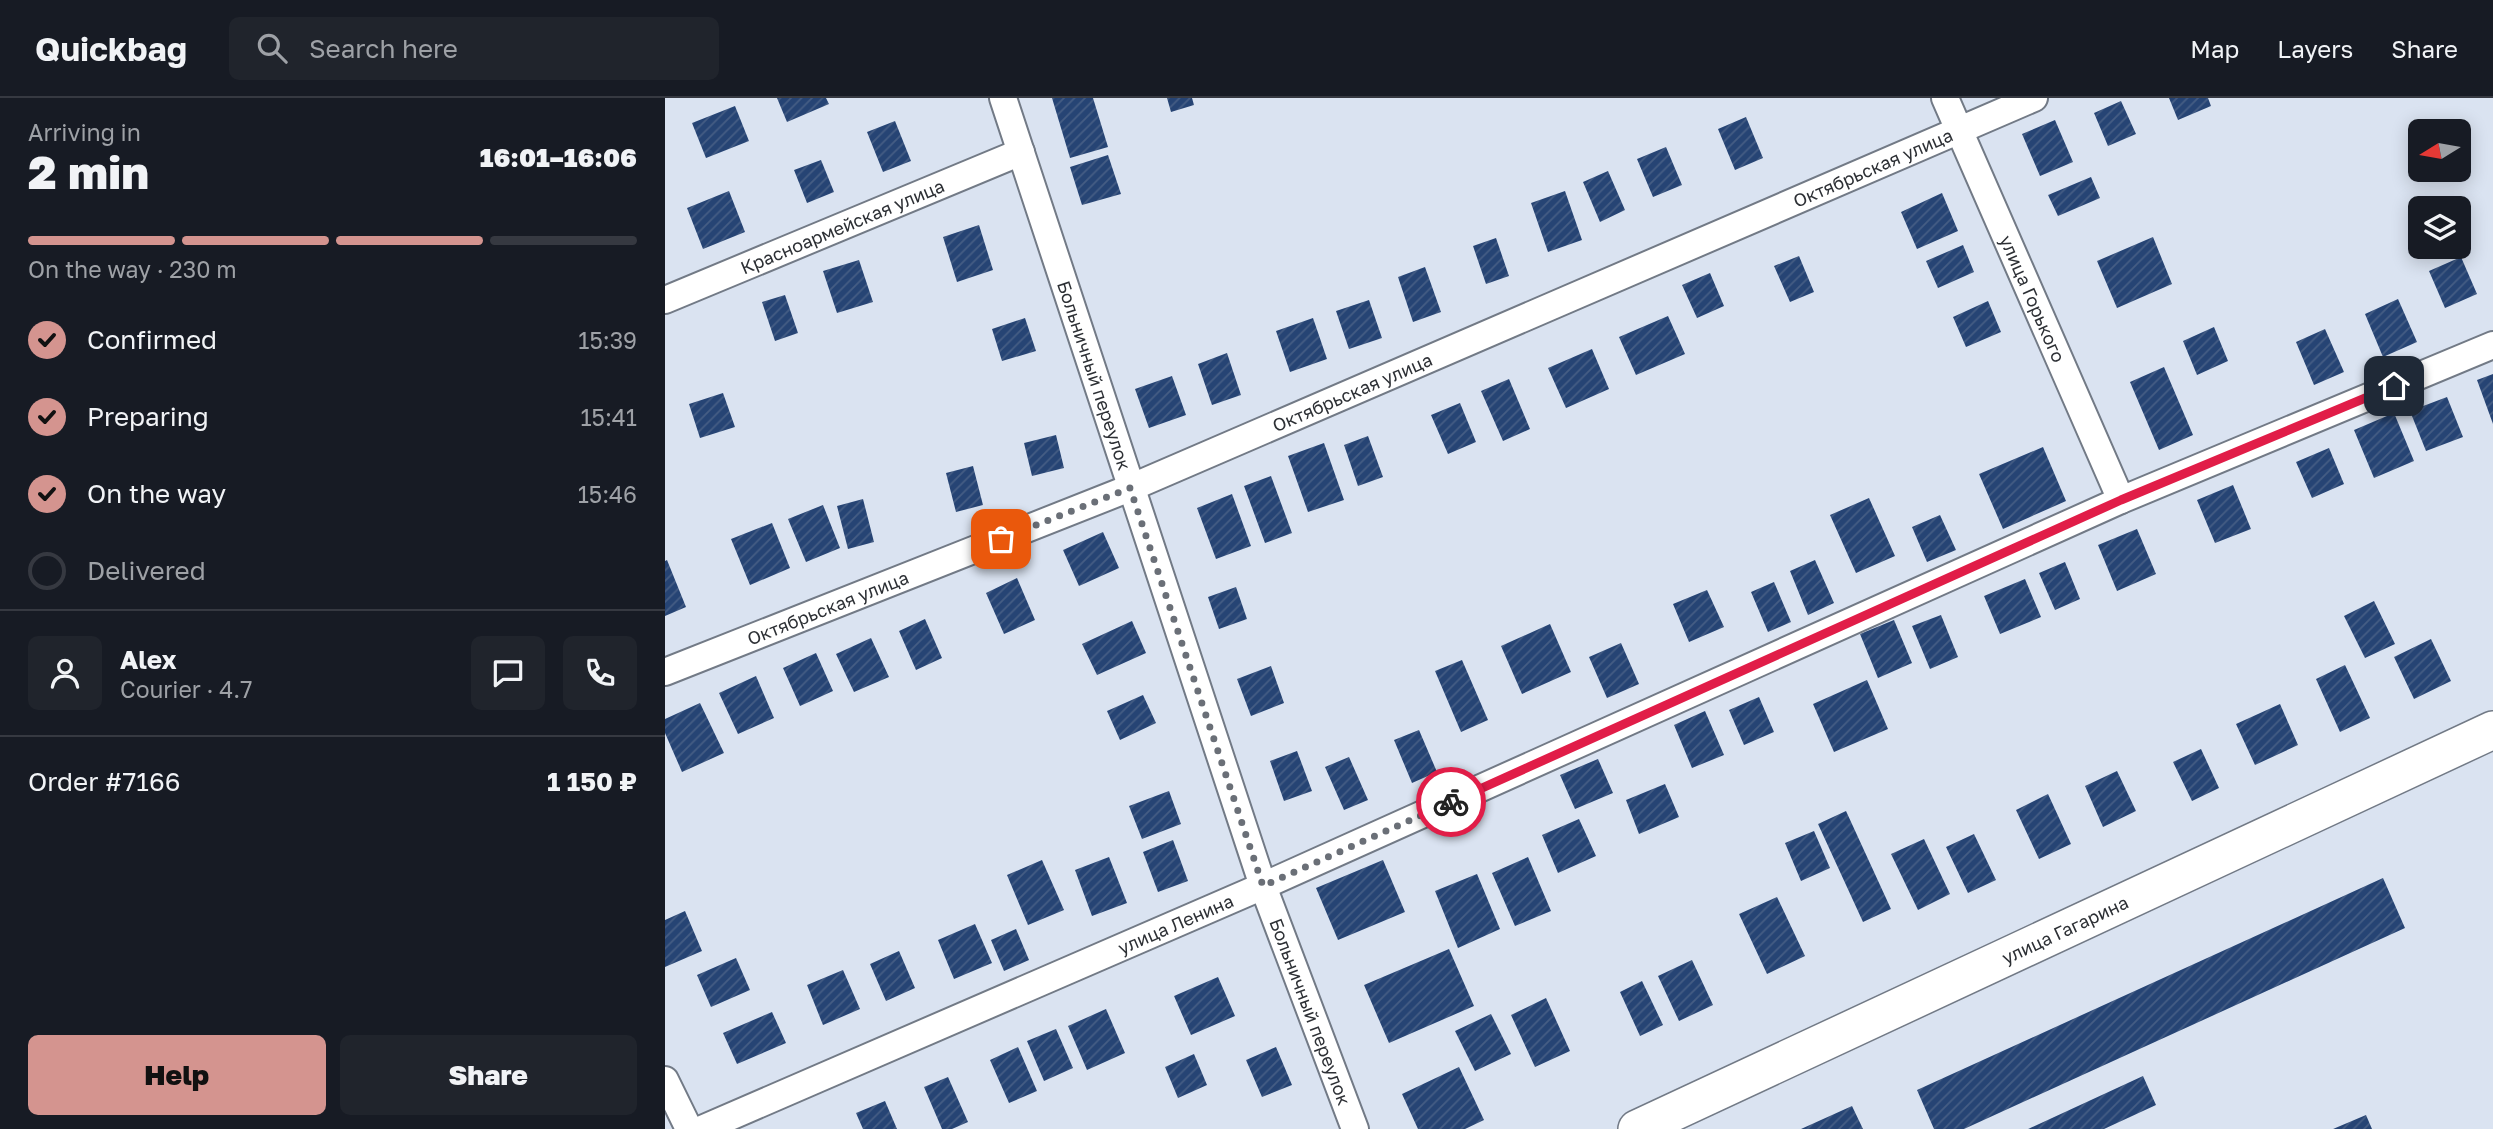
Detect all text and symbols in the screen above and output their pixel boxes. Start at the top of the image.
search box [229,17,719,80]
text: Quickbag [35,29,187,68]
icon: search [253,29,291,67]
text: Search here [309,33,458,64]
text: Map [2190,34,2239,63]
text: Layers [2277,34,2353,63]
text: Share [2391,34,2458,63]
text: Arriving in [28,118,141,146]
north arrow [2408,119,2471,182]
map controls [2408,119,2471,259]
street label: Октябрьская улица [1790,123,1956,212]
text: 16:01–16:06 [480,142,637,173]
text: 2 min [28,144,149,199]
street label: Красноармейская улица [737,174,948,278]
button: layers [2408,196,2471,259]
street label: улица Горького [1995,232,2070,366]
text: On the way · 230 m [28,255,237,283]
street label: Больничный переулок [1053,278,1136,473]
icon: check [28,321,66,359]
text: Confirmed [87,324,217,355]
text: 15:39 [578,326,637,354]
street label: Октябрьская улица [1269,348,1435,436]
pin [2364,356,2424,416]
icon: home [2375,367,2413,405]
icon: check [28,398,66,436]
text: Preparing [87,401,209,432]
text: 15:41 [580,403,637,431]
icon: check [28,475,66,513]
text: On the way [87,478,226,509]
text: 15:46 [578,480,637,508]
pin [971,509,1031,569]
icon: bag [982,520,1020,558]
text: Delivered [87,555,206,586]
street label: Октябрьская улица [744,566,912,649]
button: person [28,636,102,710]
button: chat [471,636,545,710]
button: phone [563,636,637,710]
text: Alex [120,644,177,675]
text: Courier · 4.7 [120,675,252,703]
text: Order #7166 [28,766,180,797]
text: 1 150 ₽ [547,766,637,797]
courier [1416,767,1486,837]
icon: bike [1432,783,1470,821]
street label: улица Ленина [1114,889,1237,959]
street label: улица Гагарина [1998,891,2132,969]
street label: Больничный переулок [1265,915,1356,1108]
button: Help [28,1035,326,1115]
button: Share [340,1035,637,1115]

